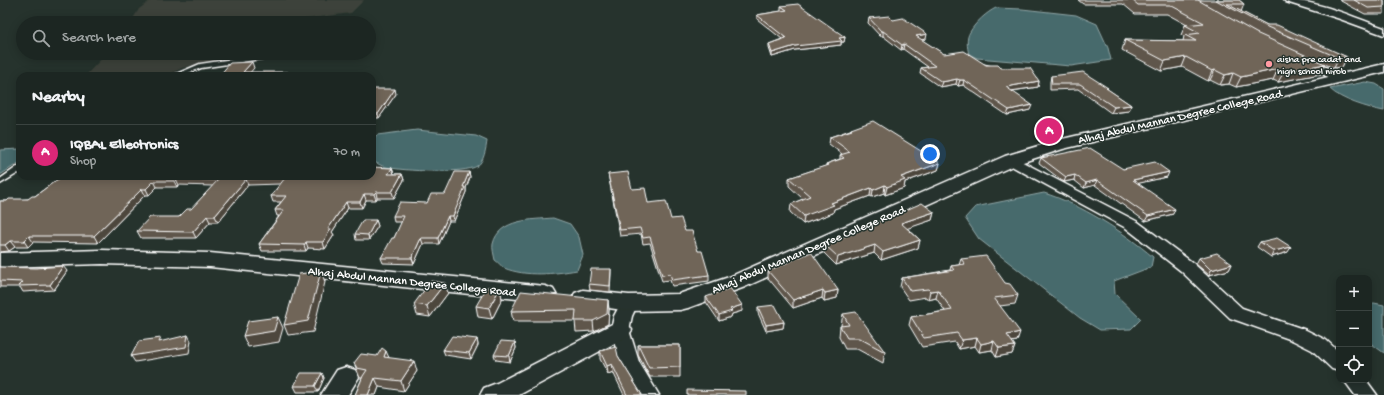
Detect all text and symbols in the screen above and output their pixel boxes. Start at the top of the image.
search box [16,16,376,60]
icon: search [30,27,52,49]
text: Search here [62,29,136,47]
place label: aisha pre cadat and high school nirob [1277,54,1362,78]
marker: aisha pre cadat and high school nirob [1264,59,1274,69]
street label: Alhaj Abdul Mannan Degree College Road [1077,87,1285,148]
text: Nearby [32,88,85,108]
pin: A [1036,116,1062,146]
text: IQBAL Ellectronics [70,136,178,154]
your location [920,144,940,164]
text: A [41,145,49,160]
text: 70 m [334,145,360,160]
text: Shop [70,154,96,169]
street label: Alhaj Abdul Mannan Degree College Road [710,203,909,298]
street label: Alhaj Abdul Mannan Degree College Road [307,265,517,301]
map controls [1336,275,1372,383]
button: + [1336,275,1372,311]
button: − [1336,311,1372,347]
button: locate [1336,347,1372,383]

